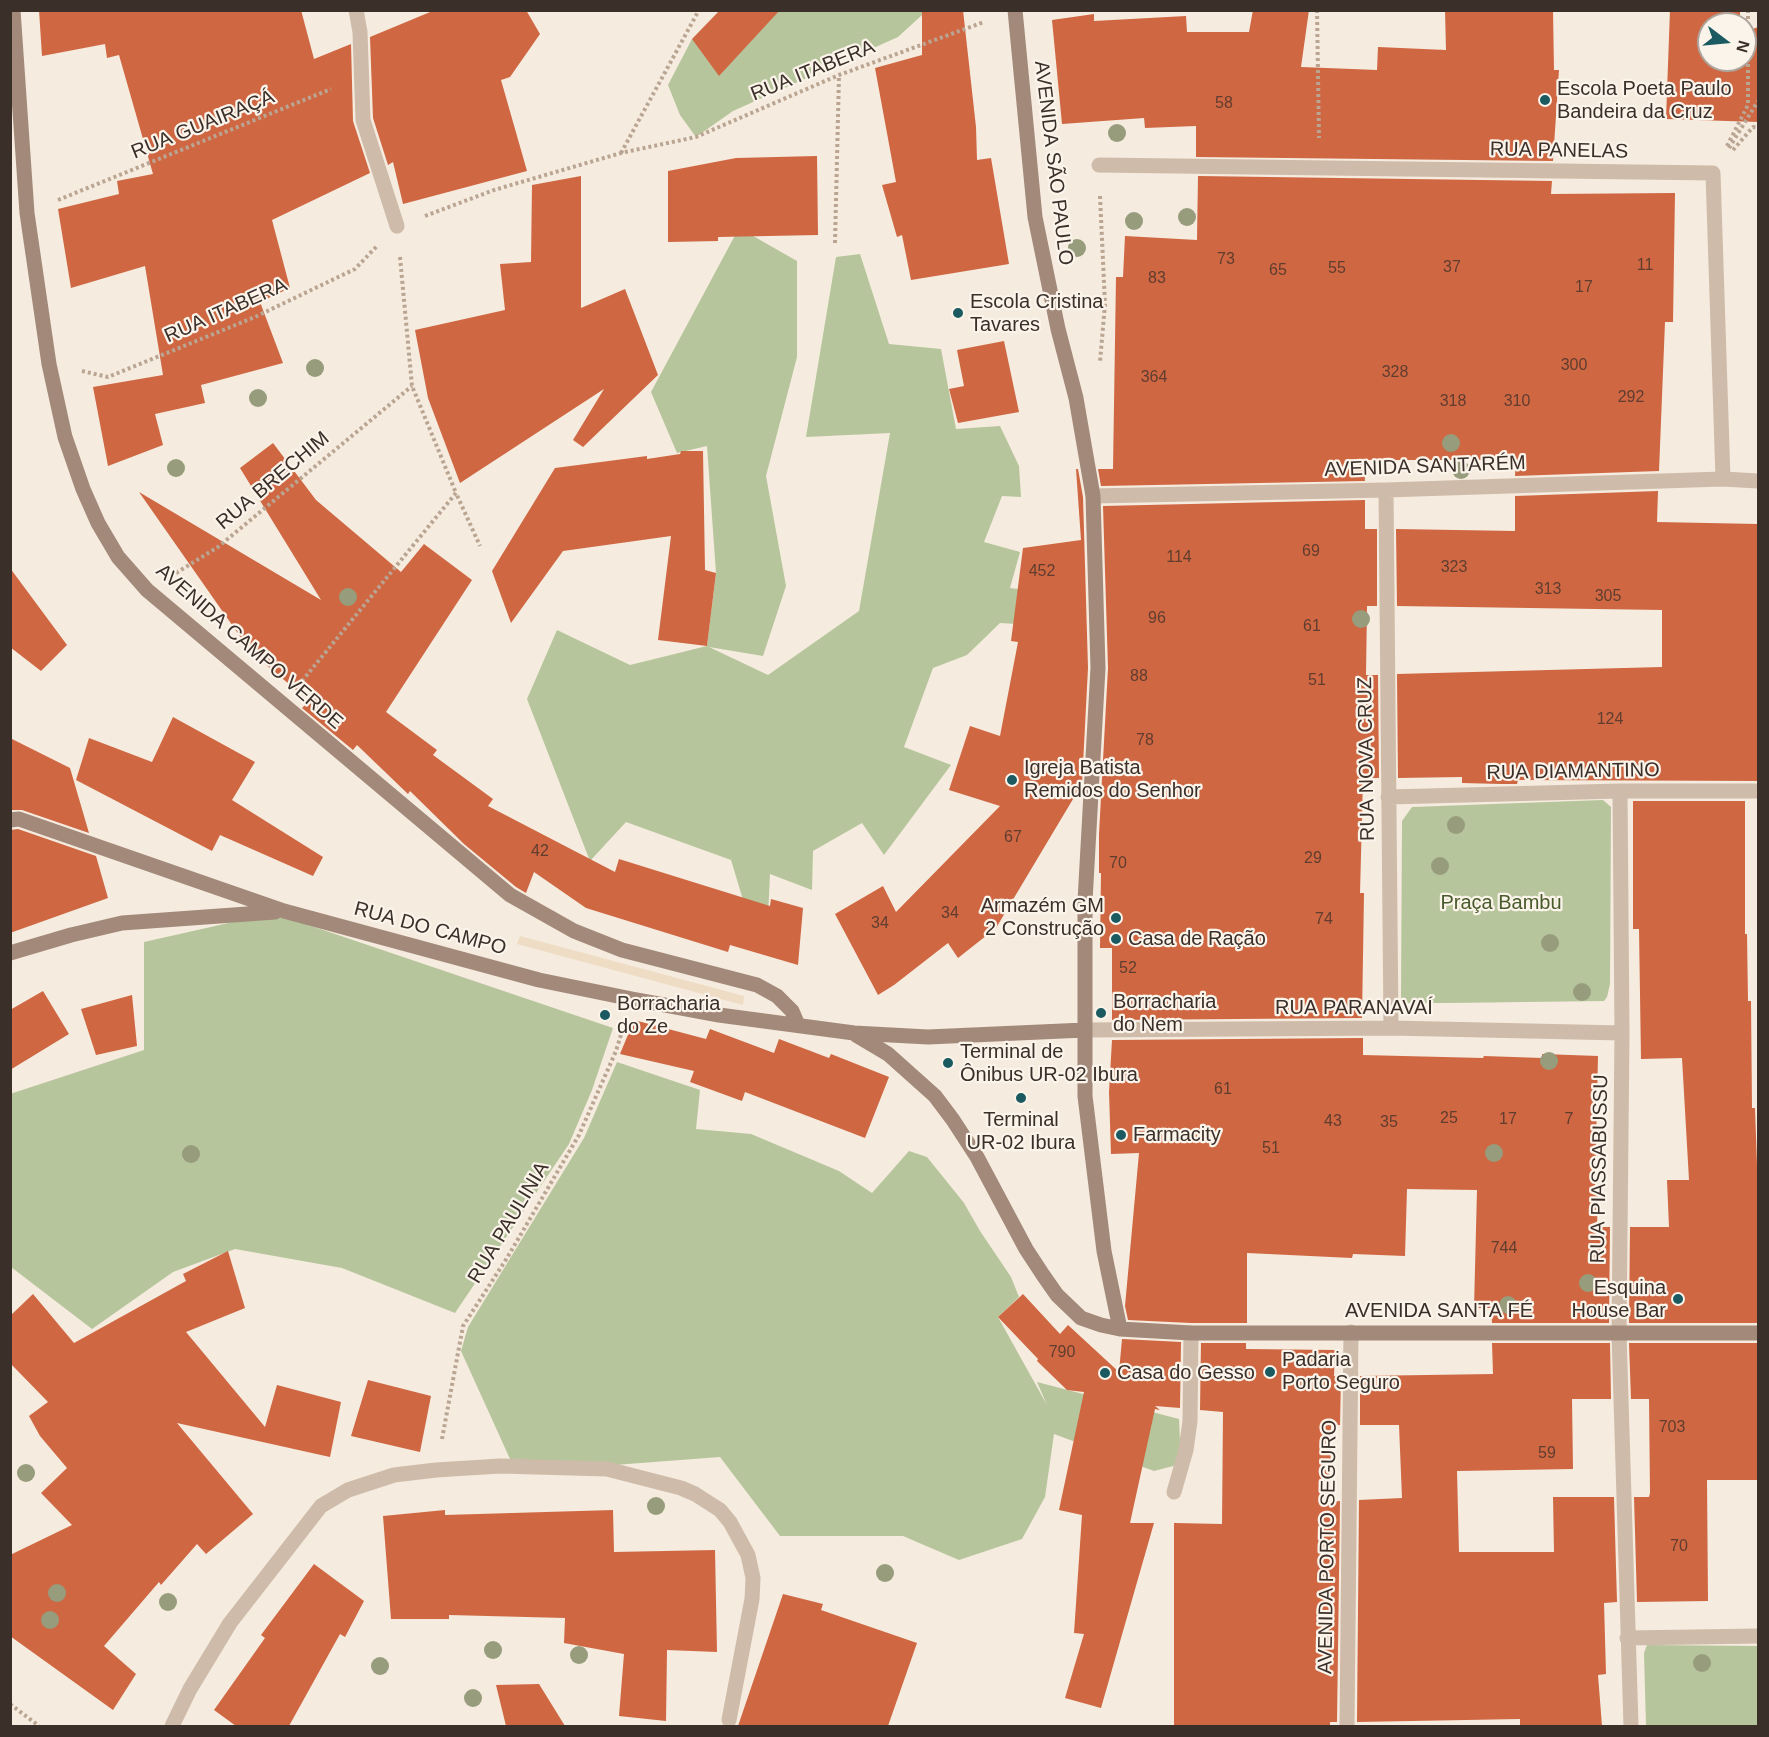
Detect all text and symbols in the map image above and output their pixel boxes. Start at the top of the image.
north arrow [1697,12,1757,72]
street label: RUA ITABERA [747,35,879,107]
text: N [1733,39,1753,54]
street label: AVENIDA SÃO PAULO [1029,59,1077,267]
place label: Escola Poeta Paulo Bandeira da Cruz [1557,77,1732,124]
street label: RUA GUAIRAÇÁ [128,85,278,165]
marker: Escola Poeta Paulo Bandeira da Cruz [1538,93,1552,107]
house number: 58 [1215,94,1233,114]
street label: RUA PANELAS [1490,138,1628,164]
house number: 73 [1217,250,1235,270]
house number: 11 [1637,256,1653,276]
house number: 37 [1443,258,1461,278]
house number: 55 [1328,259,1346,279]
house number: 65 [1269,261,1287,281]
house number: 83 [1148,269,1166,289]
street label: RUA ITABERA [161,273,291,349]
house number: 17 [1575,278,1593,298]
place label: Escola Cristina Tavares [970,290,1103,337]
marker: Escola Cristina Tavares [951,306,965,320]
house number: 300 [1561,356,1587,376]
house number: 328 [1382,363,1408,383]
house number: 364 [1141,368,1167,388]
house number: 292 [1618,388,1644,408]
house number: 318 [1440,392,1466,412]
house number: 310 [1504,392,1530,412]
street label: RUA BRECHIM [212,427,334,535]
street label: AVENIDA SANTARÉM [1324,451,1526,483]
house number: 69 [1302,542,1320,562]
house number: 114 [1166,548,1192,568]
house number: 323 [1441,558,1467,578]
street label: AVENIDA CAMPO VERDE [151,559,347,735]
house number: 452 [1029,562,1055,582]
house number: 313 [1535,580,1561,600]
house number: 305 [1595,587,1621,607]
house number: 96 [1148,609,1166,629]
house number: 61 [1303,617,1321,637]
house number: 88 [1130,667,1148,687]
house number: 51 [1308,671,1326,691]
street label: RUA NOVA CRUZ [1354,677,1380,841]
house number: 124 [1597,710,1623,730]
house number: 78 [1136,731,1154,751]
place label: Igreja Batista Remidos do Senhor [1024,756,1201,803]
street label: RUA DIAMANTINO [1486,758,1660,786]
marker: Igreja Batista Remidos do Senhor [1005,773,1019,787]
house number: 67 [1004,828,1022,848]
house number: 42 [531,842,549,862]
house number: 29 [1304,849,1322,869]
house number: 70 [1109,854,1127,874]
park label: Praça Bambu [1440,891,1562,915]
place label: Armazém GM 2 Construção [981,894,1104,941]
street label: RUA DO CAMPO [351,897,509,961]
house number: 34 [941,904,959,924]
house number: 74 [1315,910,1333,930]
marker: Armazém GM 2 Construção [1109,911,1123,925]
house number: 34 [871,914,889,934]
place label: Casa de Ração [1128,927,1266,951]
marker: Casa de Ração [1109,932,1123,946]
house number: 52 [1119,959,1137,979]
place label: Borracharia do Nem [1113,990,1216,1037]
place label: Borracharia do Ze [617,992,720,1039]
street label: RUA PARANAVAÍ [1275,996,1433,1020]
marker: Borracharia do Nem [1094,1006,1108,1020]
marker: Borracharia do Ze [598,1008,612,1022]
place label: Terminal de Ônibus UR-02 Ibura [960,1040,1138,1087]
marker: Terminal de Ônibus UR-02 Ibura [941,1056,955,1070]
street label: RUA PIASSABUSSU [1586,1074,1614,1264]
house number: 61 [1214,1080,1232,1100]
marker: Terminal UR-02 Ibura [1014,1091,1028,1105]
place label: Terminal UR-02 Ibura [967,1108,1075,1155]
house number: 25 [1440,1109,1458,1129]
house number: 17 [1499,1110,1517,1130]
house number: 7 [1565,1110,1573,1130]
house number: 43 [1324,1112,1342,1132]
house number: 35 [1380,1113,1398,1133]
place label: Farmacity [1133,1123,1221,1147]
marker: Farmacity [1114,1128,1128,1142]
house number: 51 [1262,1139,1280,1159]
street label: RUA PAULINIA [463,1158,555,1288]
house number: 744 [1491,1239,1517,1259]
place label: Esquina House Bar [1572,1276,1666,1323]
marker: Esquina House Bar [1671,1292,1685,1306]
street label: AVENIDA SANTA FÉ [1345,1299,1533,1323]
house number: 790 [1049,1343,1075,1363]
place label: Padaria Porto Seguro [1282,1348,1400,1395]
place label: Casa do Gesso [1117,1361,1255,1385]
marker: Padaria Porto Seguro [1263,1365,1277,1379]
marker: Casa do Gesso [1098,1366,1112,1380]
house number: 703 [1659,1418,1685,1438]
street label: AVENIDA PORTO SEGURO [1314,1420,1342,1674]
house number: 59 [1538,1444,1556,1464]
house number: 70 [1670,1537,1688,1557]

